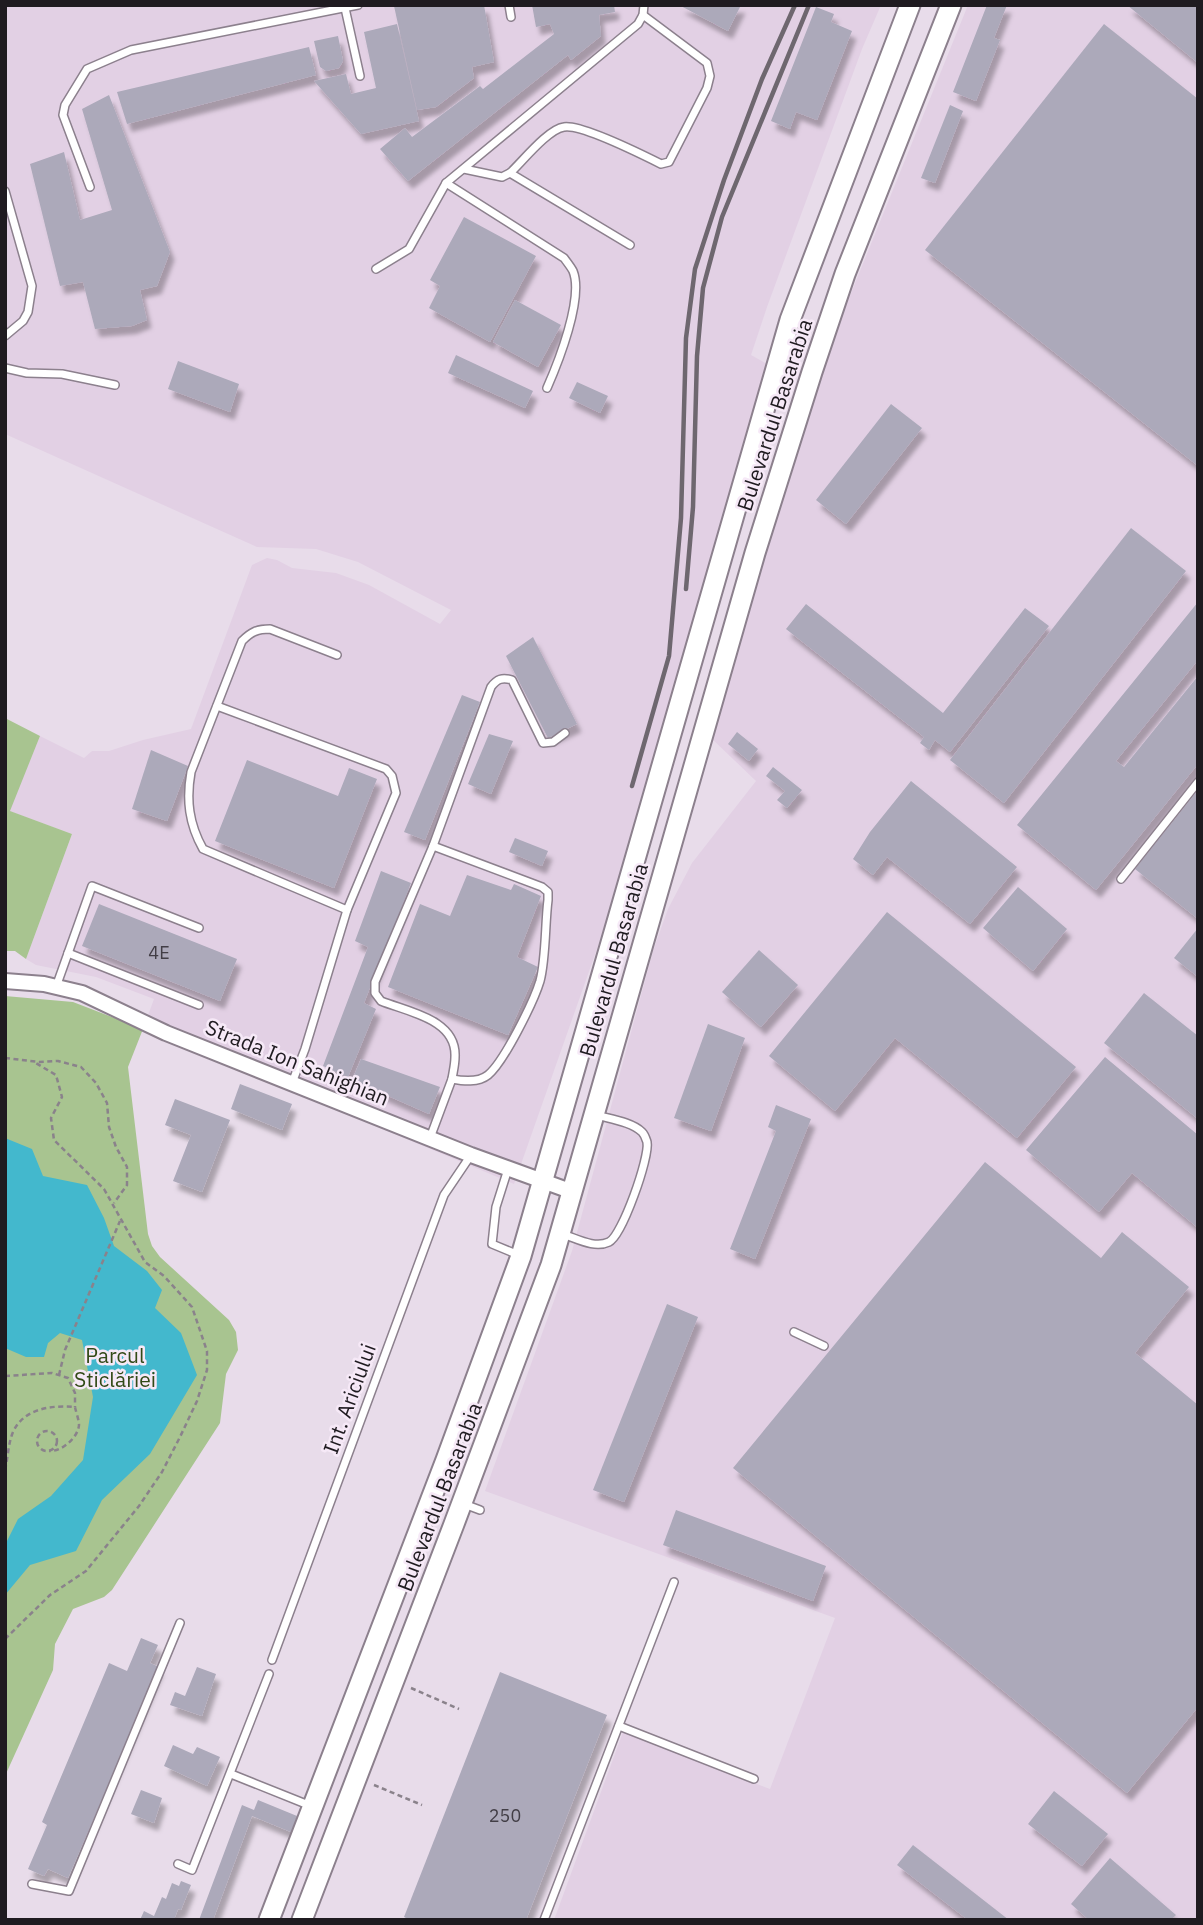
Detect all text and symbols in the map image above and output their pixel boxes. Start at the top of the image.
street label: Bulevardul Basarabia [730,315,818,514]
street label: Bulevardul Basarabia [572,860,654,1060]
house number: 4E [148,941,170,964]
street label: Strada Ion Sahighian [201,1012,393,1112]
street label: Int. Ariciului [316,1340,382,1458]
park label: Parcul Sticlăriei [74,1341,156,1393]
street label: Bulevardul Basarabia [390,1398,488,1595]
house number: 250 [489,1804,521,1827]

